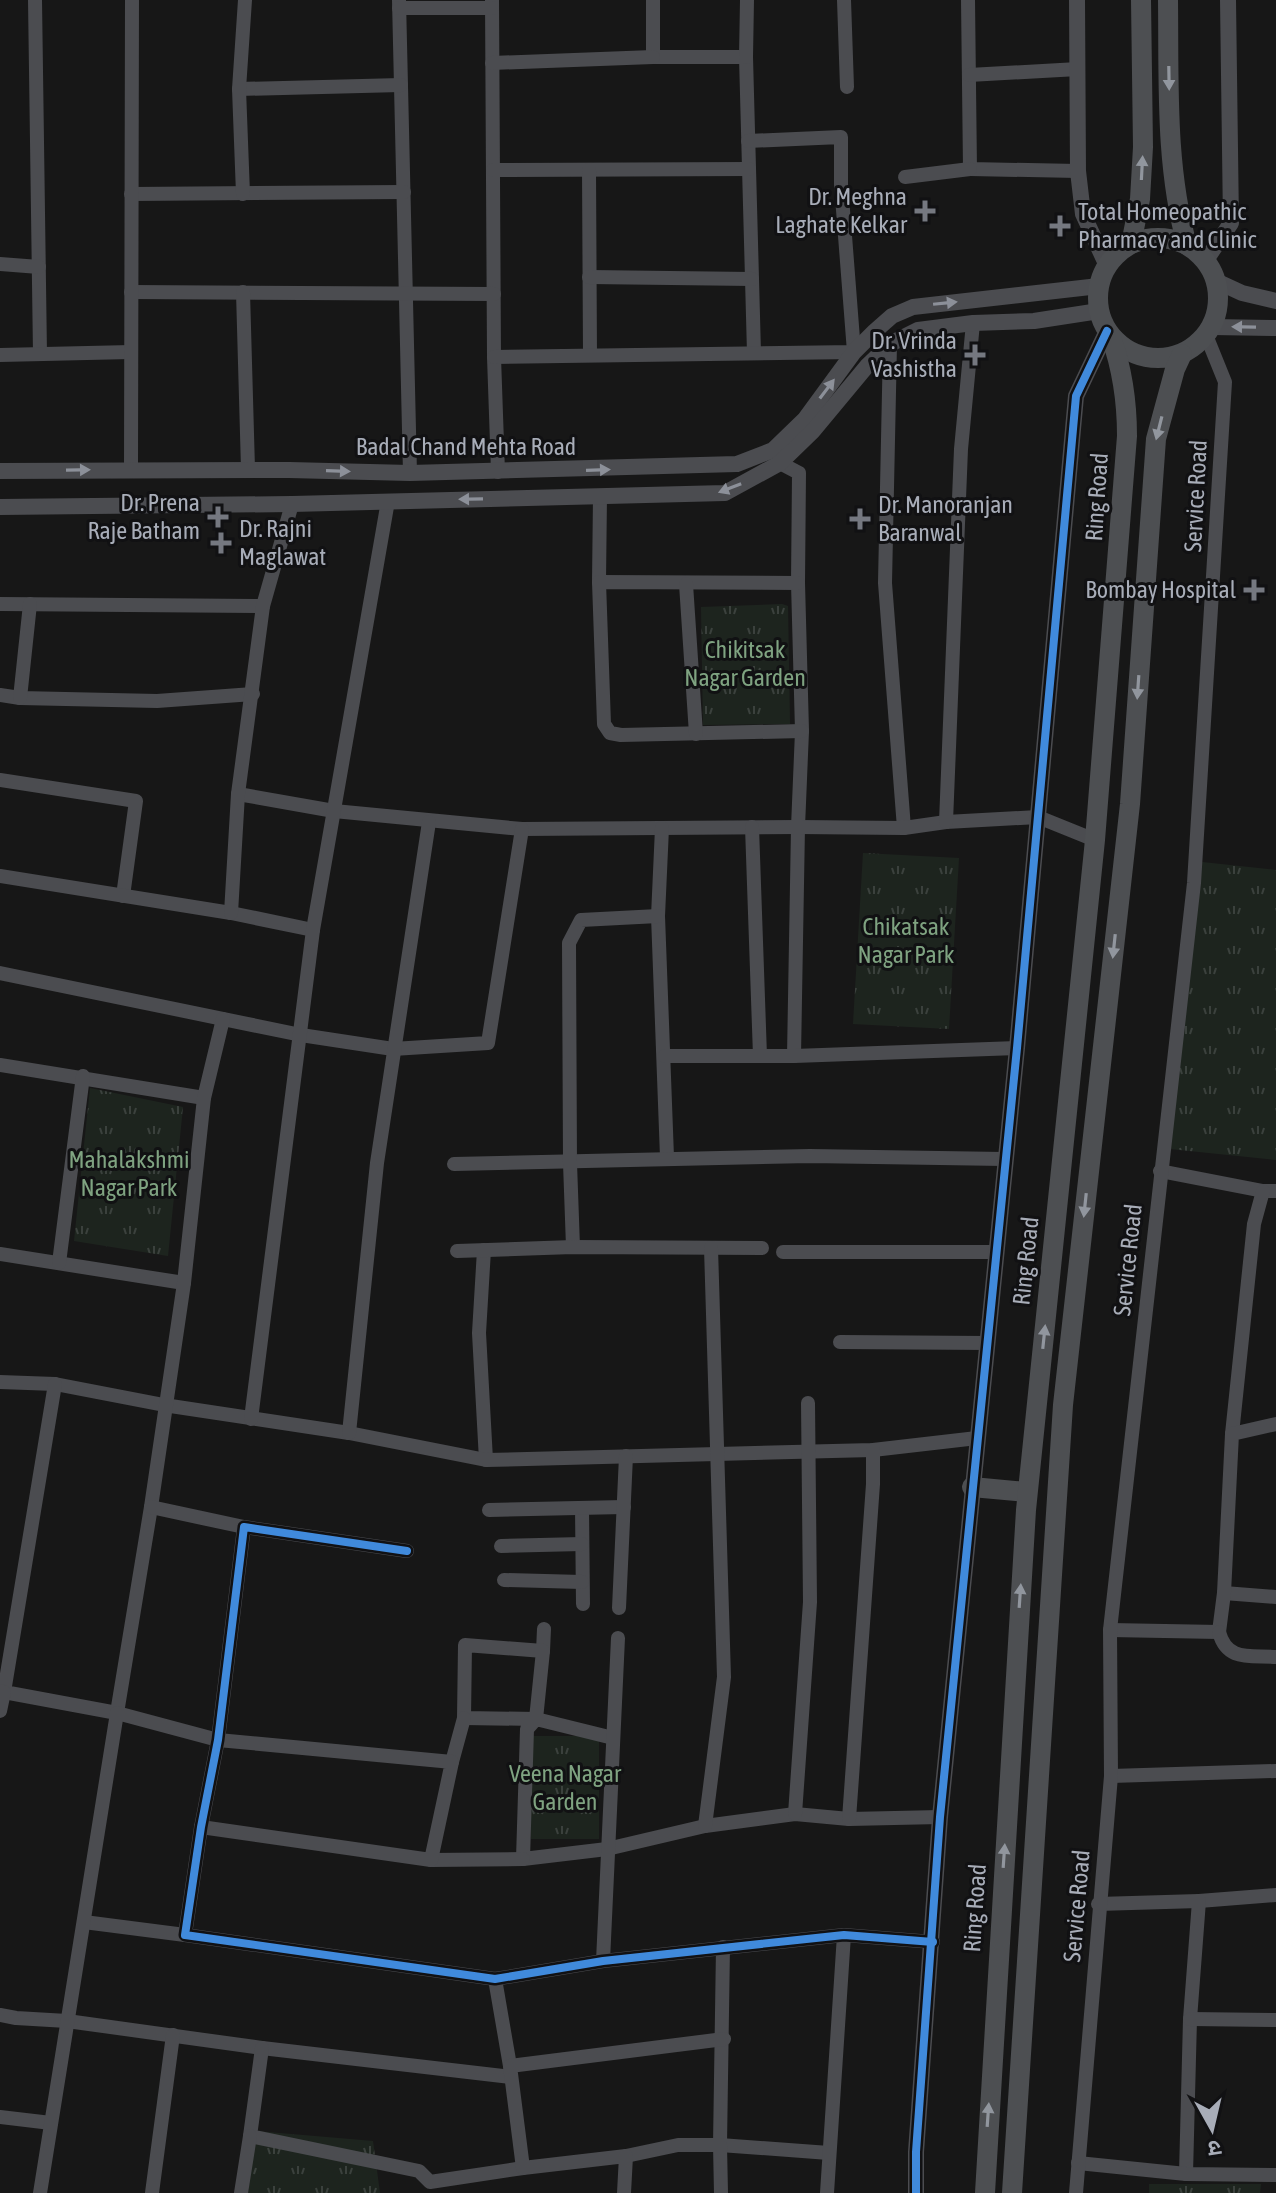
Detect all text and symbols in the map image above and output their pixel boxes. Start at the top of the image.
one-way arrow [1163,66,1176,91]
one-way arrow [1136,155,1149,180]
place label: Dr. Meghna Laghate Kelkar [775,183,908,238]
place label: Total Homeopathic Pharmacy and Clinic [1078,198,1256,253]
marker: Dr. Meghna Laghate Kelkar [914,200,936,222]
marker: Total Homeopathic Pharmacy and Clinic [1049,215,1071,237]
one-way arrow [933,297,958,310]
one-way arrow [1231,321,1256,333]
place label: Dr. Vrinda Vashistha [871,327,957,382]
marker: Dr. Vrinda Vashistha [964,344,986,366]
one-way arrow [819,378,835,399]
one-way arrow [1152,416,1164,441]
street label: Badal Chand Mehta Road [356,433,576,460]
street label: Service Road [1179,439,1212,553]
street label: Ring Road [1080,452,1113,542]
one-way arrow [586,463,611,476]
one-way arrow [66,464,91,476]
one-way arrow [326,465,351,477]
one-way arrow [718,482,742,495]
place label: Dr. Prena Raje Batham [88,489,200,544]
place label: Dr. Manoranjan Baranwal [878,491,1013,546]
one-way arrow [458,492,483,505]
marker: Dr. Prena Raje Batham [207,506,229,528]
marker: Dr. Manoranjan Baranwal [849,508,871,530]
place label: Dr. Rajni Maglawat [239,515,326,570]
marker: Dr. Rajni Maglawat [210,532,232,554]
place label: Bombay Hospital [1085,576,1237,603]
marker: Bombay Hospital [1243,579,1265,601]
park label: Chikitsak Nagar Garden [684,636,806,691]
one-way arrow [1131,675,1144,700]
park label: Chikatsak Nagar Park [858,913,955,968]
one-way arrow [1108,934,1121,959]
park label: Mahalakshmi Nagar Park [68,1146,190,1201]
one-way arrow [1079,1193,1092,1218]
street label: Service Road [1108,1203,1147,1317]
street label: Ring Road [1007,1215,1044,1306]
one-way arrow [1037,1324,1050,1349]
one-way arrow [1014,1583,1027,1608]
park label: Veena Nagar Garden [509,1760,622,1815]
one-way arrow [998,1843,1011,1868]
street label: Service Road [1058,1849,1095,1963]
street label: Ring Road [958,1863,991,1953]
north arrow [1172,2089,1252,2169]
one-way arrow [982,2102,995,2127]
text: उ [1205,2135,1223,2163]

